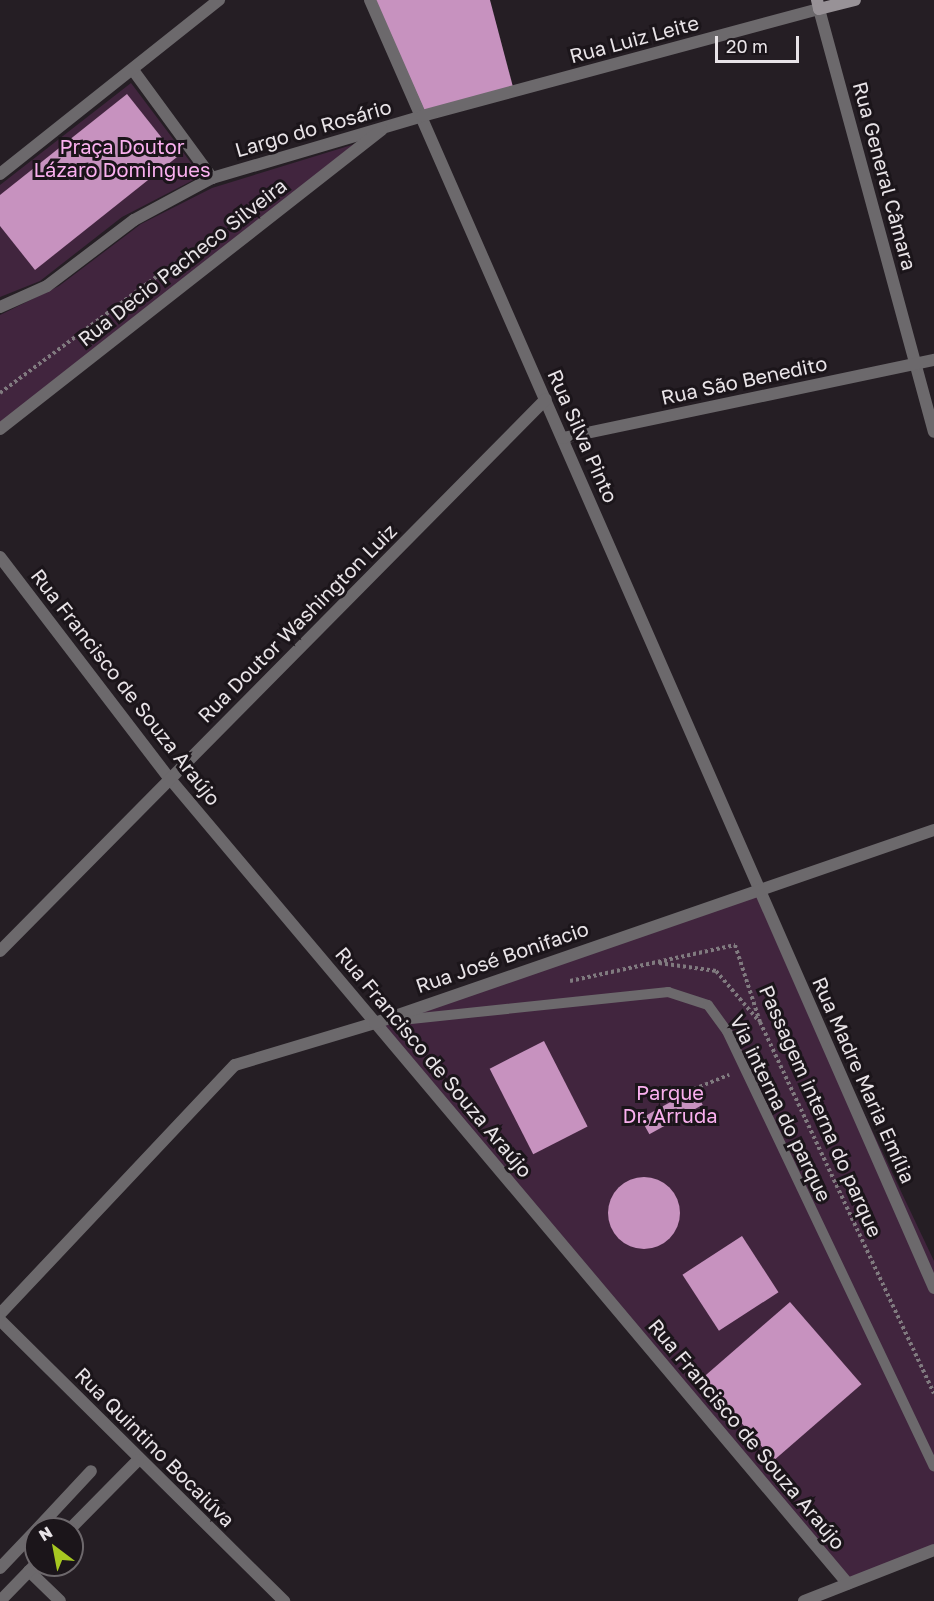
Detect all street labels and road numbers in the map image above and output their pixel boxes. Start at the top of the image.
street label: Rua Luiz Leite [567,10,701,68]
street label: Rua General Câmara [848,79,922,273]
street label: Largo do Rosário [232,94,394,162]
street label: Rua Decio Pacheco Silveira [73,173,291,351]
street label: Rua São Benedito [659,351,829,409]
street label: Rua Silva Pinto [543,366,623,506]
street label: Rua Doutor Washington Luiz [193,519,401,727]
street label: Rua Francisco de Souza Araújo [26,564,226,810]
street label: Rua José Bonifacio [412,916,592,998]
street label: Rua Francisco de Souza Araújo [330,942,538,1182]
street label: Rua Madre Maria Emília [808,973,920,1187]
street label: Passagem interna do parque [754,981,888,1241]
street label: Via interna do parque [725,1011,837,1205]
street label: Rua Francisco de Souza Araújo [643,1314,851,1554]
street label: Rua Quintino Bocaiúva [70,1362,240,1532]

